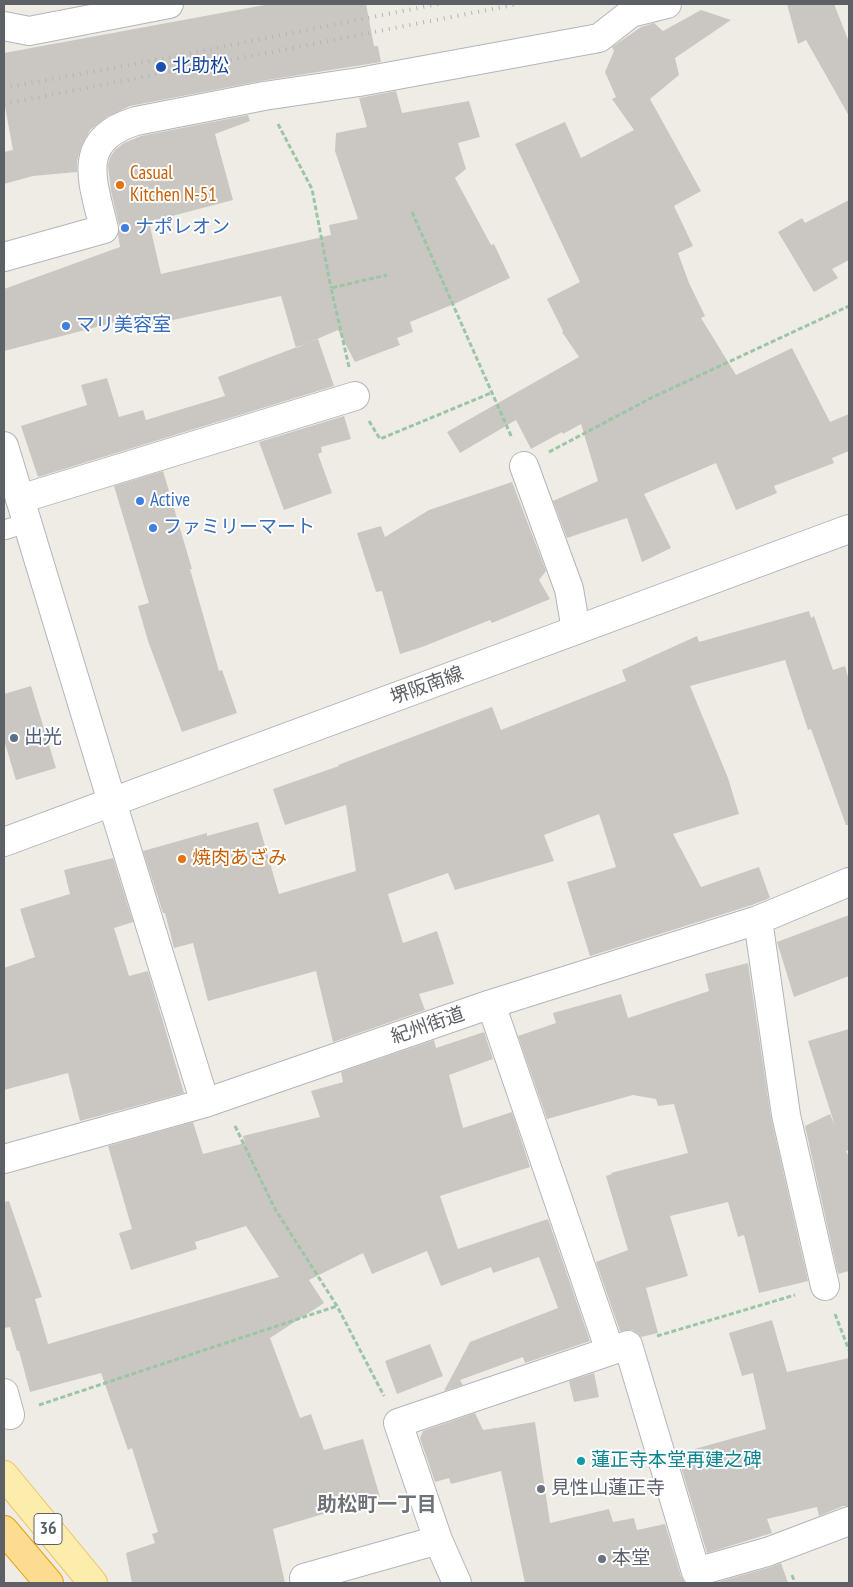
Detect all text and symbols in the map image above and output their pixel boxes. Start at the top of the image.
place label: 北助松 [172,56,229,78]
marker: 北助松 [154,60,168,74]
place label: Casual Kitchen N-51 [130,163,217,207]
marker: Casual Kitchen N-51 [114,179,126,191]
place label: ナポレオン [135,217,230,239]
marker: ナポレオン [119,222,131,234]
place label: マリ美容室 [76,315,171,337]
marker: マリ美容室 [60,320,72,332]
place label: Active [150,490,190,512]
marker: Active [134,495,146,507]
place label: ファミリーマート [163,517,315,539]
marker: ファミリーマート [147,522,159,534]
street label: 堺阪南線 [387,662,467,710]
place label: 出光 [24,727,62,749]
marker: 出光 [8,732,20,744]
place label: 焼肉あざみ [192,848,287,870]
marker: 焼肉あざみ [176,853,188,865]
street label: 紀州街道 [388,1003,468,1049]
place label: 蓮正寺本堂再建之碑 [591,1450,762,1472]
marker: 蓮正寺本堂再建之碑 [575,1455,587,1467]
place label: 見性山蓮正寺 [551,1478,665,1500]
marker: 見性山蓮正寺 [535,1483,547,1495]
district label: 助松町一丁目 [317,1493,437,1517]
road number: 36 [34,1514,62,1545]
place label: 本堂 [612,1548,650,1570]
marker: 本堂 [596,1553,608,1565]

